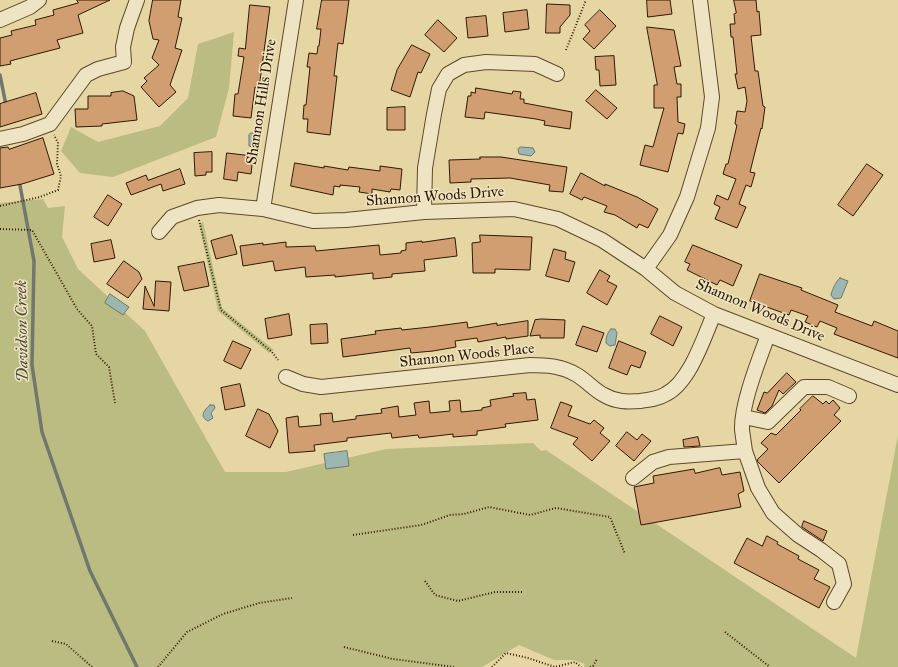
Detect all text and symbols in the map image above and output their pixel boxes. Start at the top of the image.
street label: Shannon Hills Drive [243,38,281,166]
street label: Shannon Woods Drive [365,183,505,211]
street label: Shannon Woods Drive [693,276,827,346]
water label: Davidson Creek [13,280,33,382]
street label: Shannon Woods Place [399,340,535,372]

